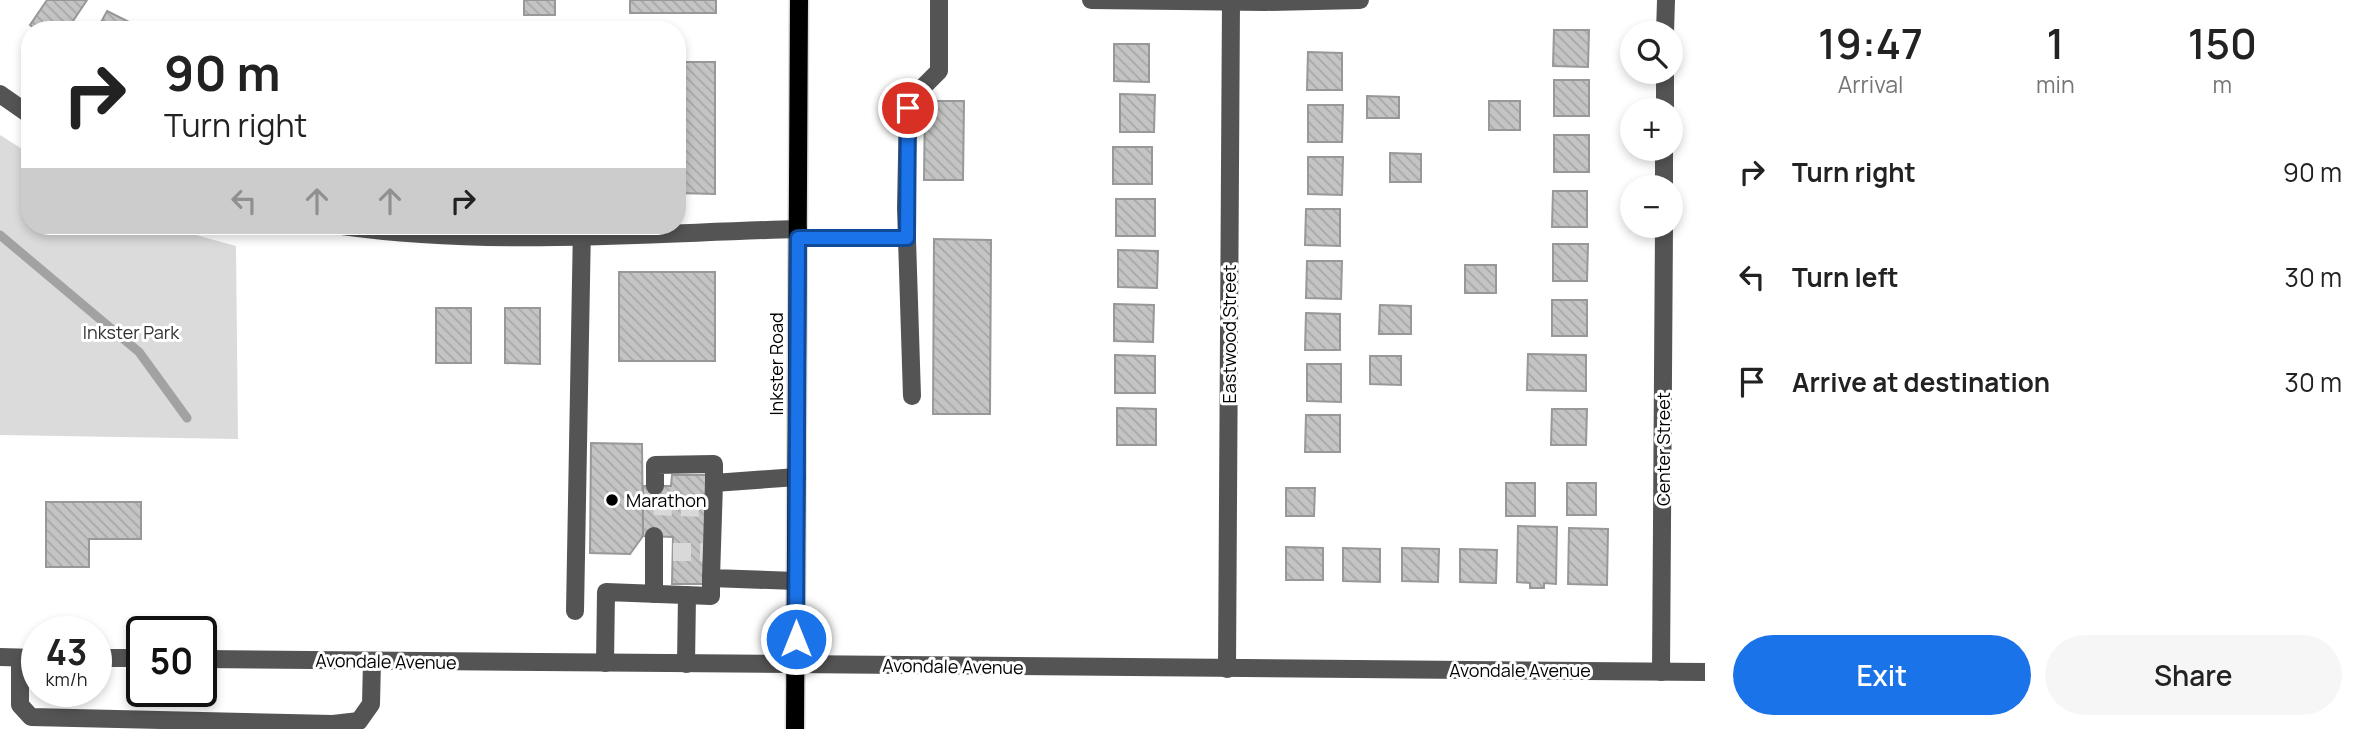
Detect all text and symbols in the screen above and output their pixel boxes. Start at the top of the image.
text: 19:47 [1818,14,1923,72]
text: 1 [2046,14,2064,72]
text: 150 [2188,14,2257,72]
map controls [1620,21,1683,238]
button: search [1620,21,1683,84]
text: 90 m [164,39,281,106]
icon: right [49,49,140,140]
text: Arrival [1838,68,1903,100]
text: min [2036,68,2075,100]
text: m [2213,68,2232,100]
pin [878,78,938,138]
icon: arrive [889,89,927,127]
button: + [1620,98,1683,161]
text: Turn right [164,103,307,147]
icon: right [1733,153,1771,191]
text: Turn right [1792,154,1916,190]
text: 90 m [2283,154,2342,190]
button: − [1620,175,1683,238]
icon: left [225,182,263,220]
icon: ahead [298,182,336,220]
icon: ahead [371,182,409,220]
icon: right [444,182,482,220]
icon: left [1733,258,1771,296]
text: Turn left [1792,259,1899,295]
text: 30 m [2285,259,2342,295]
street label: Eastwood Street [1217,265,1241,403]
street label: Inkster Road [764,312,788,416]
park label: Inkster Park [83,320,180,344]
icon: arrive [1733,363,1771,401]
text: Arrive at destination [1792,364,2050,400]
text: 30 m [2285,364,2342,400]
street label: Center Street [1651,392,1675,506]
place label: Marathon [626,488,707,512]
marker: Marathon [604,492,620,508]
position arrow [759,602,833,676]
speed limit sign: 50 [126,616,217,707]
text: 43 [46,628,87,676]
button: Exit [1733,635,2031,715]
button: Share [2045,635,2342,715]
street label: Avondale Avenue [315,648,457,674]
street label: Avondale Avenue [882,653,1024,679]
street label: Avondale Avenue [1449,658,1591,682]
text: km/h [46,667,87,691]

